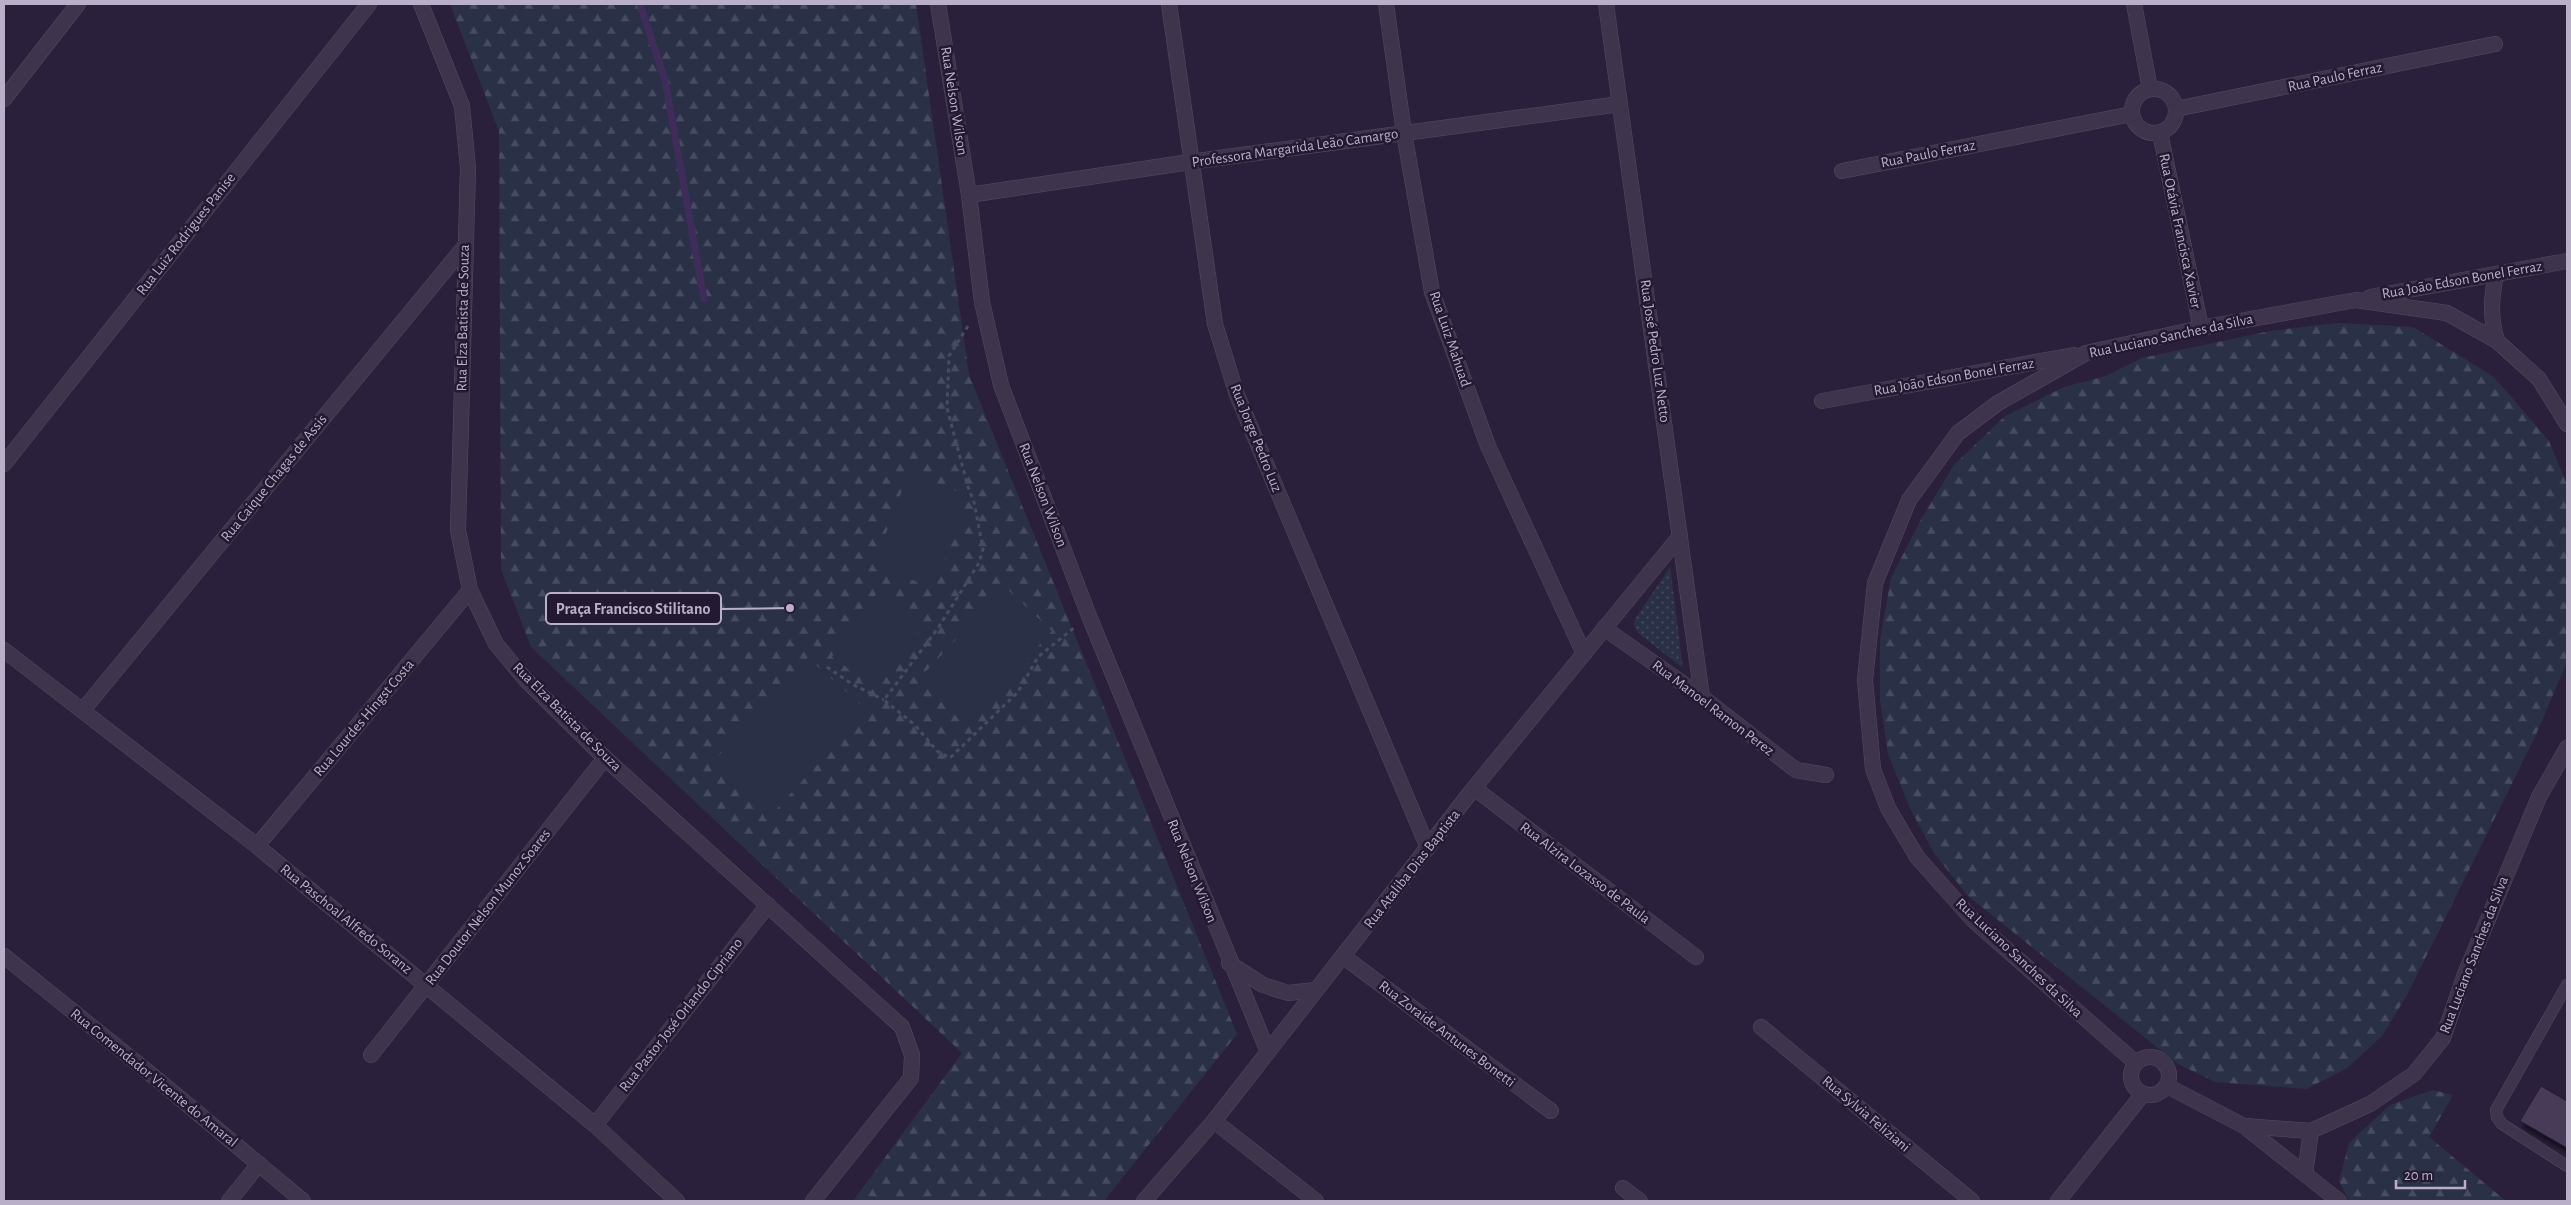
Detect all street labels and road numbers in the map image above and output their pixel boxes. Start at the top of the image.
street label: Rua Nelson Wilson [938,46,970,156]
street label: Rua Paulo Ferraz [2286,60,2384,94]
street label: Professora Margarida Leão Camargo [1191,126,1399,170]
street label: Rua Paulo Ferraz [1879,137,1977,171]
street label: Rua Otávia Francisca Xavier [2156,152,2204,310]
street label: Rua Luiz Rodrigues Panise [134,170,238,298]
street label: Rua Elza Batista de Souza [454,244,472,392]
street label: Rua João Edson Bonel Ferraz [2381,258,2543,302]
street label: Rua José Pedro Luz Netto [1638,278,1672,424]
street label: Rua Luiz Mahuad [1427,289,1473,389]
street label: Rua Luciano Sanches da Silva [2088,311,2254,361]
street label: Rua João Edson Bonel Ferraz [1873,355,2035,399]
street label: Rua Jorge Pedro Luz [1228,382,1284,494]
street label: Rua Caique Chagas de Assis [218,412,330,544]
street label: Rua Nelson Wilson [1016,441,1070,549]
street label: Rua Lourdes Hingst Costa [311,657,417,779]
street label: Rua Manoel Ramon Perez [1649,657,1777,759]
street label: Rua Elza Batista de Souza [510,660,624,774]
street label: Rua Ataliba Dias Baptista [1361,807,1463,931]
street label: Rua Nelson Wilson [1164,817,1220,925]
street label: Rua Alzira Lozasso de Paula [1517,819,1653,927]
street label: Rua Doutor Nelson Munoz Soares [423,826,553,988]
street label: Rua Paschoal Alfredo Soranz [277,861,415,977]
street label: Rua Luciano Sanches da Silva [2437,874,2511,1036]
street label: Rua Luciano Sanches da Silva [1953,896,2085,1021]
street label: Rua Pastor José Orlando Cipriano [617,935,745,1095]
street label: Rua Zoraide Antunes Bonetti [1376,978,1518,1090]
street label: Rua Comendador Vicente do Amaral [68,1006,240,1150]
street label: Rua Sylvia Feliziani [1819,1073,1913,1155]

